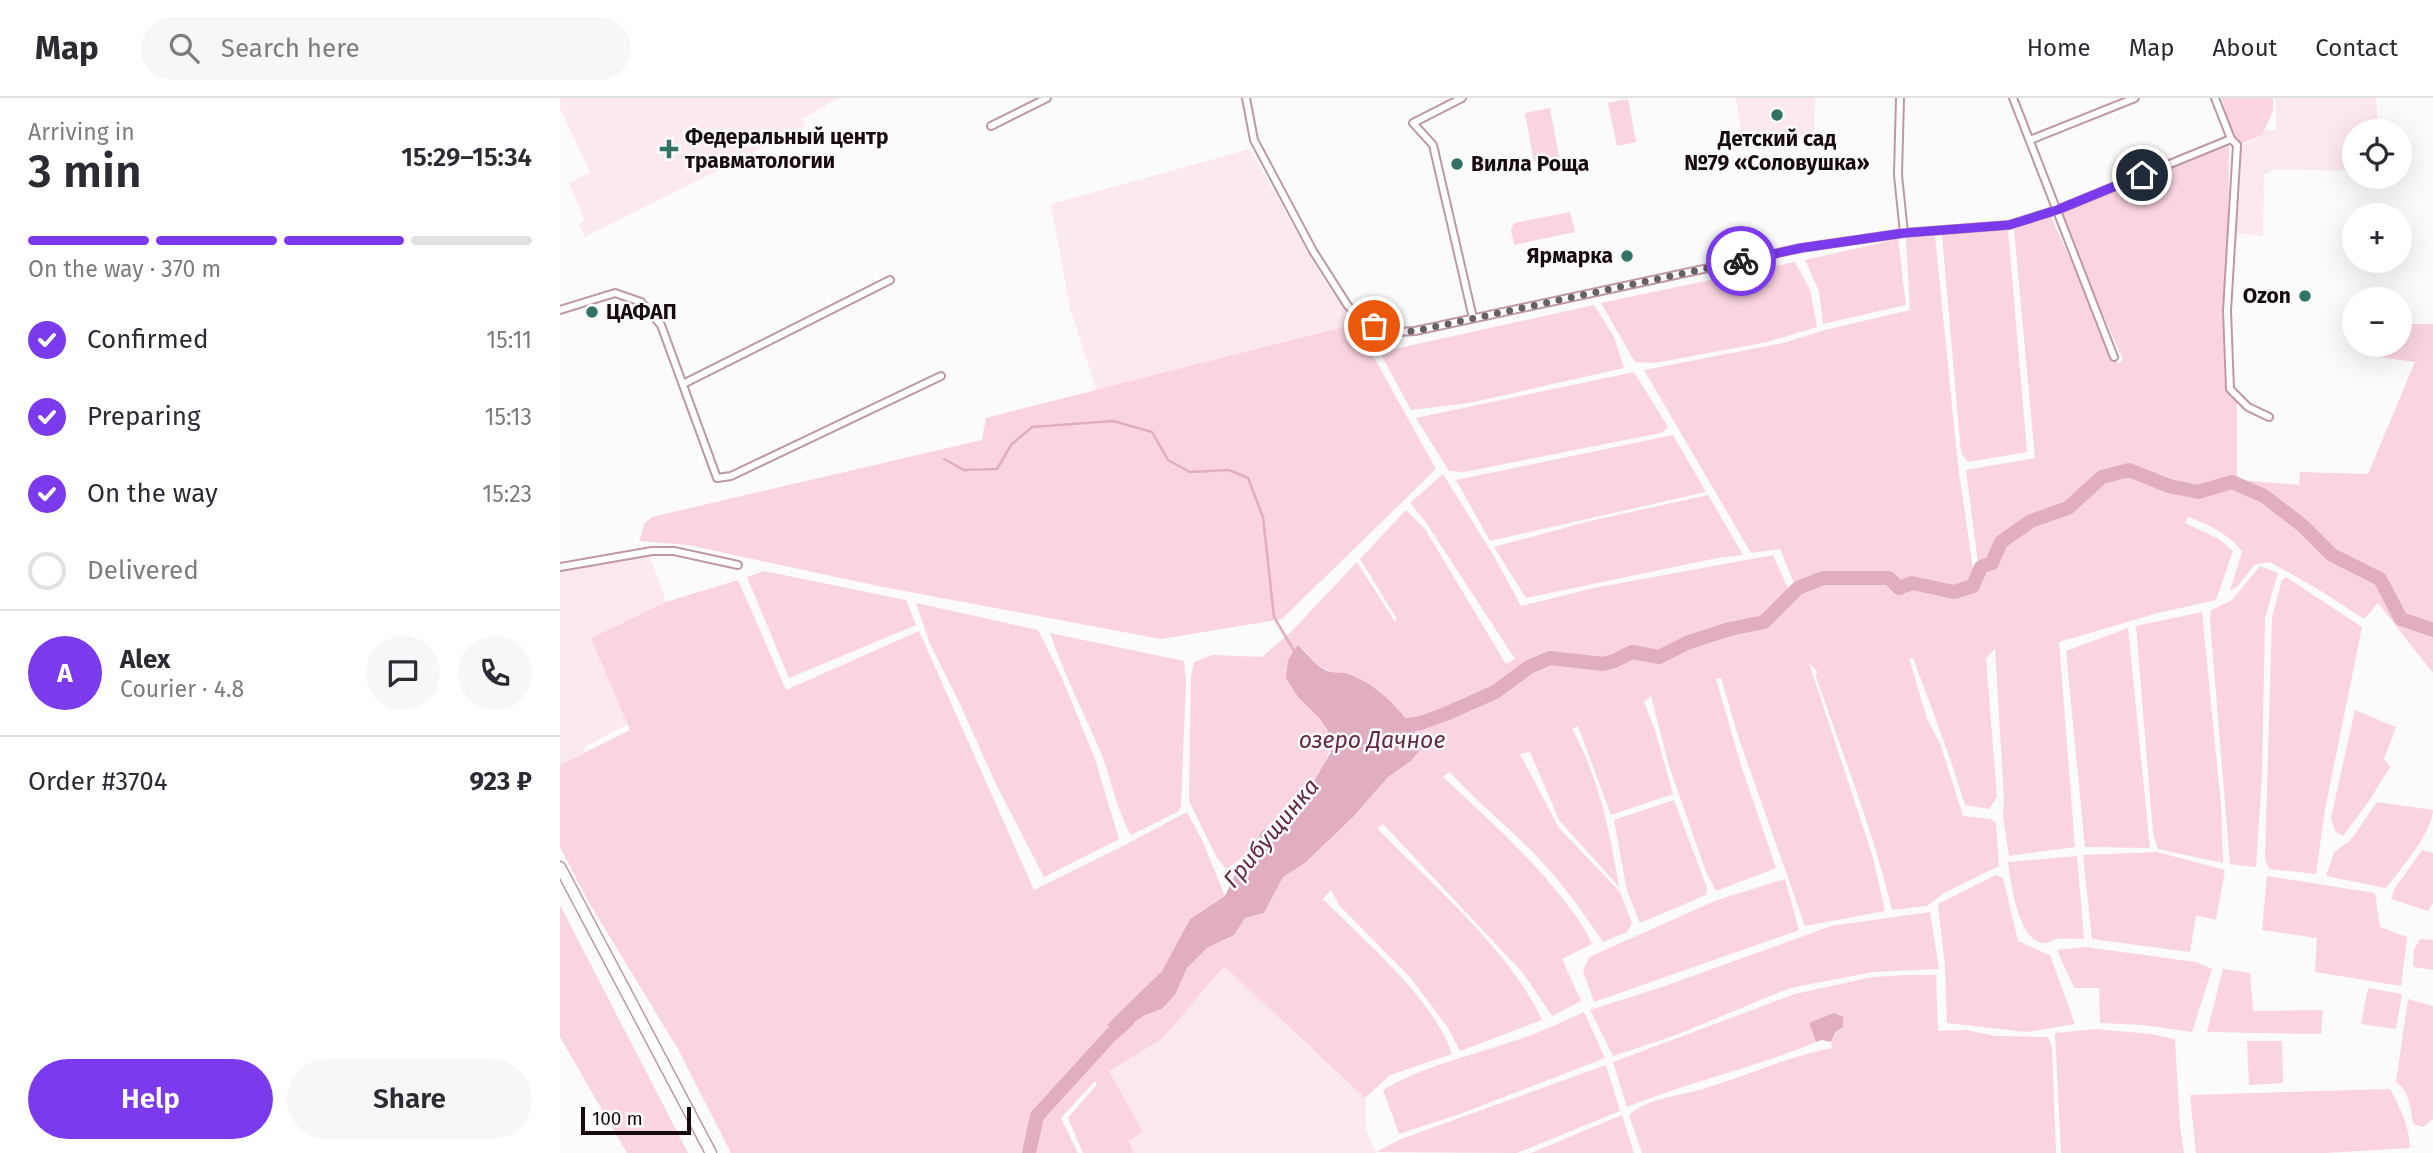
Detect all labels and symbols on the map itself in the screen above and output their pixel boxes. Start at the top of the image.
marker: Детский сад №79 «Соловушка» [1769,107,1785,123]
place label: Федеральный центр травматологии [685,124,889,174]
place label: Детский сад №79 «Соловушка» [1684,126,1870,176]
marker: Федеральный центр травматологии [659,139,679,159]
pin [2112,145,2172,205]
place label: Вилла Роща [1471,151,1589,177]
marker: Вилла Роща [1449,156,1465,172]
courier [1706,226,1776,296]
place label: Ярмарка [1527,243,1613,269]
marker: Ярмарка [1619,248,1635,264]
place label: Ozon [2243,283,2291,309]
marker: Ozon [2297,288,2313,304]
pin [1344,296,1404,356]
place label: ЦАФАП [606,299,677,325]
marker: ЦАФАП [584,304,600,320]
water label: озеро Дачное [1299,726,1445,754]
water label: Грибущинка [1217,773,1325,893]
scale bar [581,1104,691,1136]

